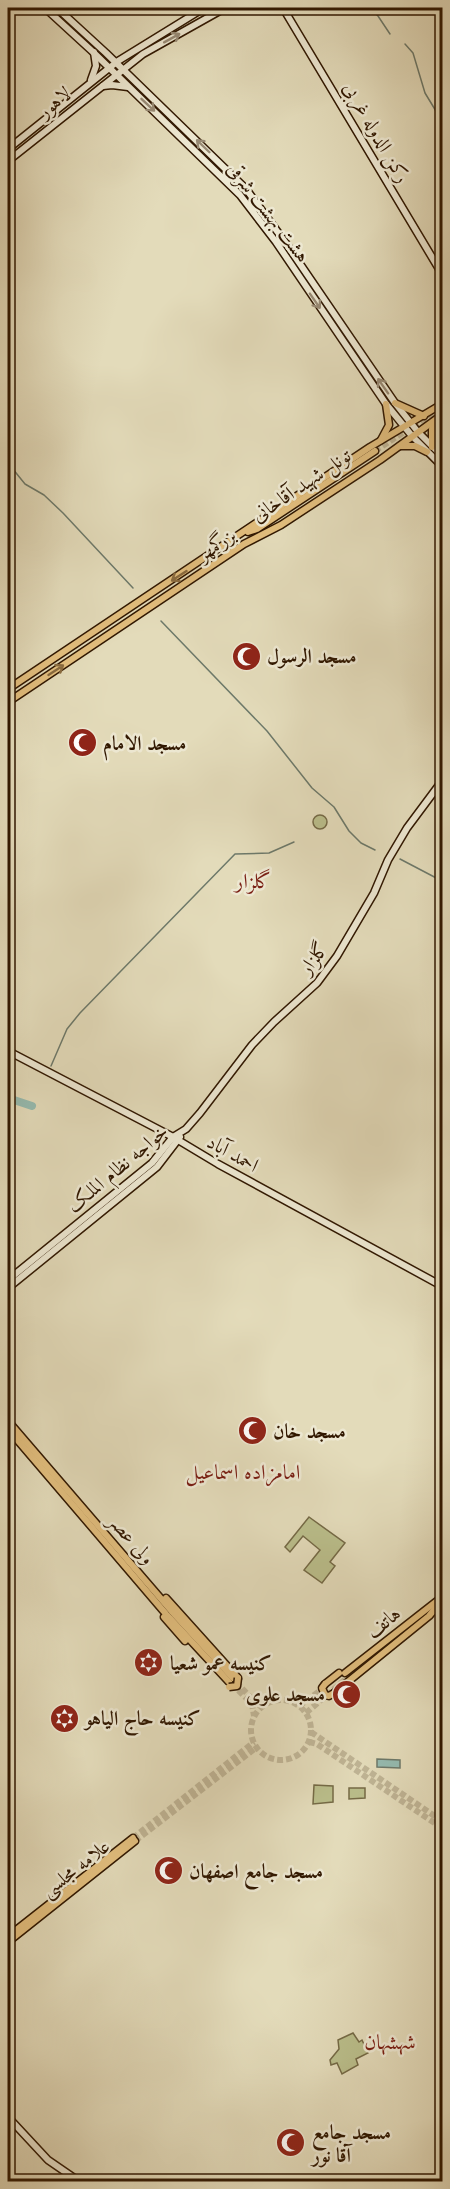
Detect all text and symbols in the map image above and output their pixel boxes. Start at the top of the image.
one-way arrow [163,32,180,44]
street label: رکن الدوله غربی [336,77,416,188]
street label: لاهور [30,80,77,126]
one-way arrow [140,98,155,112]
one-way arrow [196,139,211,154]
street label: هشت بهشت شرقی [221,156,316,268]
one-way arrow [309,292,321,308]
one-way arrow [377,378,389,394]
street label: تونل شهید آقاخانی [246,442,357,530]
street label: بزرگمهر [190,522,241,568]
one-way arrow [171,570,188,582]
mosque icon: مسجد الرسول [230,640,262,672]
place label: مسجد الرسول [267,643,356,670]
one-way arrow [48,664,64,676]
mosque icon: مسجد الامام [66,727,98,759]
place label: مسجد الامام [103,730,186,761]
district label: گلزار [233,867,271,896]
street label: گلزار [291,936,335,982]
street label: خواجه نظام الملک [61,1118,176,1222]
street label: احمد آباد [202,1128,264,1179]
mosque icon: مسجد خان [236,1415,268,1447]
place label: مسجد خان [273,1418,346,1445]
district label: امامزاده اسماعیل [186,1458,300,1487]
street label: ولی عصر [101,1507,161,1570]
street label: هاتف [360,1600,406,1645]
synagogue icon: کنیسه عمو شعیا [133,1647,165,1679]
place label: کنیسه عمو شعیا [170,1650,272,1677]
mosque icon: مسجد علوی [330,1678,362,1710]
place label: مسجد علوی [246,1681,325,1708]
synagogue icon: کنیسه حاج الیاهو [48,1702,80,1734]
place label: کنیسه حاج الیاهو [83,1705,201,1737]
street label: علامه مجلسی [35,1833,116,1905]
mosque icon: مسجد جامع اصفهان [152,1855,184,1887]
place label: مسجد جامع اصفهان [189,1858,323,1890]
district label: شهشهان [364,2028,416,2057]
place label: مسجد جامع آقا نور [310,2119,391,2169]
mosque icon: مسجد جامع آقا نور [275,2127,307,2159]

